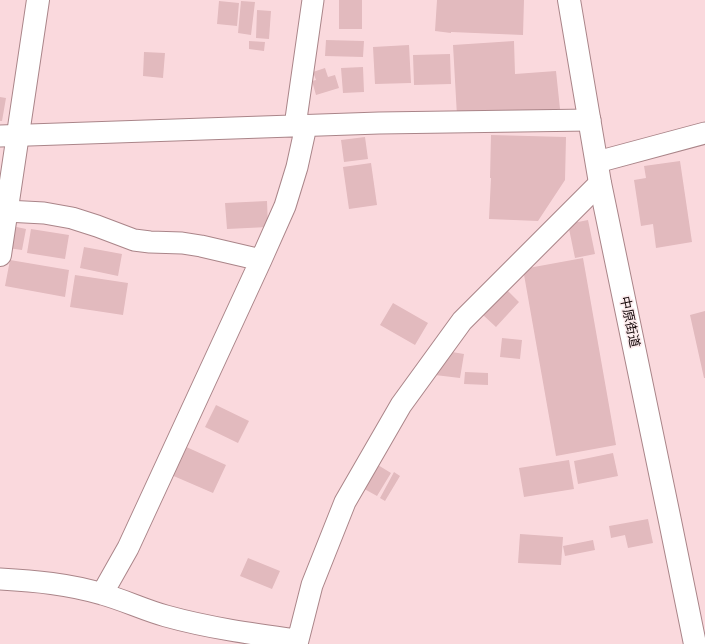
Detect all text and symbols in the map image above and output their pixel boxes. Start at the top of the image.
street label: 中原街道 [616,295,642,349]

